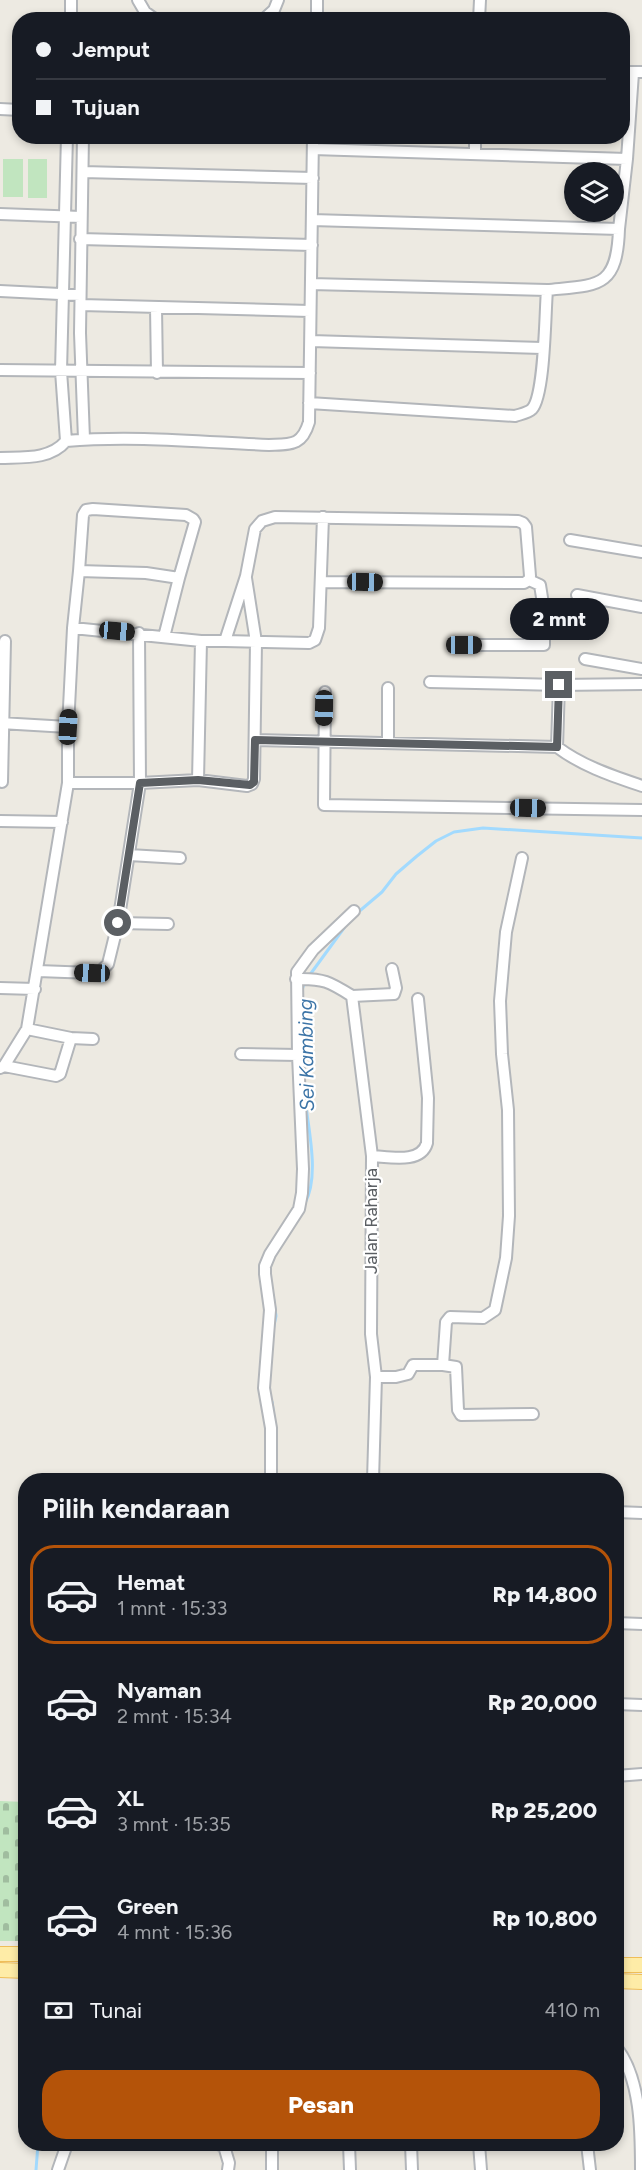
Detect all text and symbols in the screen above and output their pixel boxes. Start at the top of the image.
text: Jemput [72,36,150,63]
text: Tujuan [72,94,140,121]
map controls [564,162,624,222]
button: layers [564,162,624,222]
car [347,573,383,591]
callout: 2 mnt [510,598,608,640]
text: 2 mnt [533,607,586,631]
car [98,620,136,642]
car [446,636,482,654]
route end [545,671,572,698]
car [315,690,333,726]
car [58,709,78,745]
car [510,799,546,817]
route start [104,909,131,936]
car [74,963,110,983]
water label: Sei Kambing [293,998,319,1112]
street label: Jalan Raharja [360,1168,382,1274]
text: Pilih kendaraan [42,1492,230,1525]
icon: car [45,1568,99,1622]
text: Hemat [117,1569,185,1596]
text: Rp 14,800 [493,1581,597,1608]
text: 1 mnt · 15:33 [117,1596,227,1620]
icon: car [45,1676,99,1730]
text: Nyaman [117,1677,201,1704]
text: Rp 20,000 [488,1689,597,1716]
text: 2 mnt · 15:34 [117,1704,232,1728]
icon: car [45,1784,99,1838]
text: XL [117,1785,144,1812]
text: Rp 25,200 [491,1797,597,1824]
text: 3 mnt · 15:35 [117,1812,231,1836]
icon: car [45,1892,99,1946]
text: Green [117,1893,179,1920]
text: Rp 10,800 [492,1905,597,1932]
text: 4 mnt · 15:36 [117,1920,232,1944]
icon: cash [42,1994,75,2027]
text: Tunai [90,1997,142,2024]
text: 410 m [545,1998,600,2022]
button: Pesan [42,2070,600,2139]

